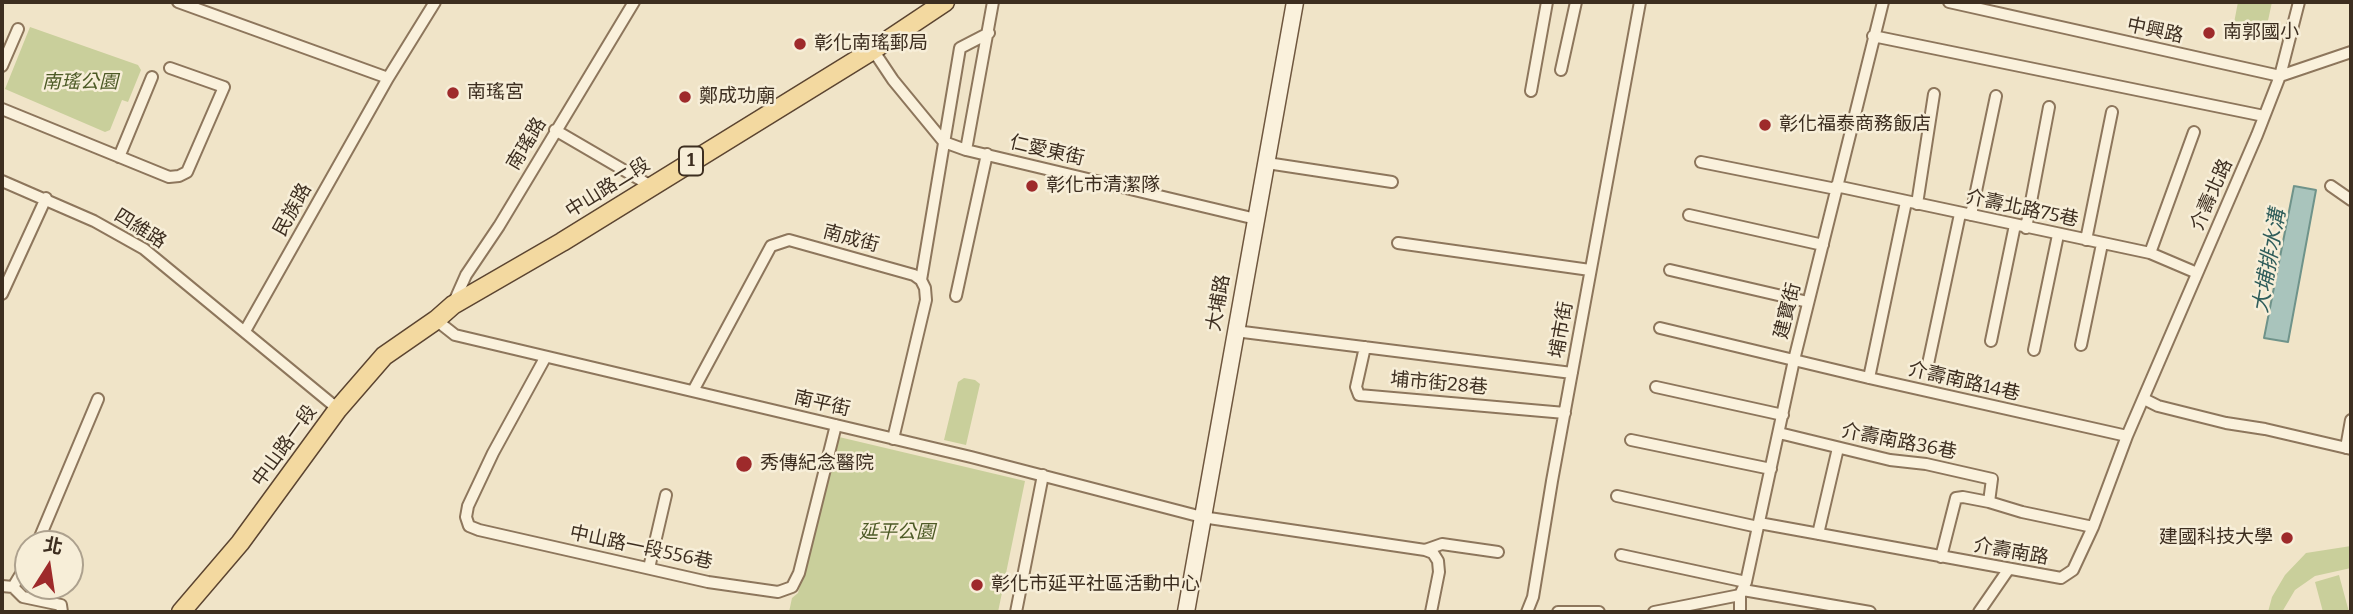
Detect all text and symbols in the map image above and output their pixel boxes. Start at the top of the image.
street label: 中興路 [2125,14,2185,48]
place label: 南郭國小 [2223,22,2299,44]
marker: 南郭國小 [2201,25,2217,41]
place label: 彰化南瑤郵局 [814,33,928,55]
marker: 彰化南瑤郵局 [792,36,808,52]
park label: 南瑤公園 [42,72,118,94]
place label: 南瑤宮 [467,82,524,104]
marker: 南瑤宮 [445,85,461,101]
place label: 鄭成功廟 [699,86,775,108]
marker: 鄭成功廟 [677,89,693,105]
street label: 南瑤路 [503,114,551,174]
place label: 彰化福泰商務飯店 [1779,114,1931,136]
marker: 彰化福泰商務飯店 [1757,117,1773,133]
street label: 仁愛東街 [1007,131,1087,171]
road number: 1 [679,146,703,176]
street label: 中山路二段 [562,153,654,223]
street label: 介壽北路 [2186,156,2238,234]
place label: 彰化市清潔隊 [1046,175,1160,197]
marker: 彰化市清潔隊 [1024,178,1040,194]
street label: 民族路 [269,180,317,240]
street label: 介壽北路75巷 [1964,186,2080,232]
street label: 四維路 [110,204,170,254]
water label: 大埔排水溝 [2248,207,2292,315]
street label: 南成街 [821,221,881,257]
street label: 大埔路 [1203,273,1235,333]
street label: 建寶街 [1770,281,1806,341]
street label: 埔市街 [1546,300,1578,360]
street label: 介壽南路14巷 [1906,358,2022,406]
street label: 埔市街28巷 [1389,368,1489,400]
street label: 南平街 [792,386,852,422]
street label: 中山路一段 [248,401,322,491]
street label: 介壽南路36巷 [1839,420,1959,464]
place label: 秀傳紀念醫院 [760,453,874,475]
marker: 秀傳紀念醫院 [734,454,754,474]
street label: 中山路一段556巷 [567,522,715,574]
park label: 延平公園 [859,522,935,544]
place label: 建國科技大學 [2159,527,2273,549]
north arrow [14,530,84,600]
marker: 建國科技大學 [2279,530,2295,546]
text: 北 [41,533,65,559]
street label: 介壽南路 [1972,534,2050,570]
place label: 彰化市延平社區活動中心 [991,574,1200,596]
marker: 彰化市延平社區活動中心 [969,577,985,593]

